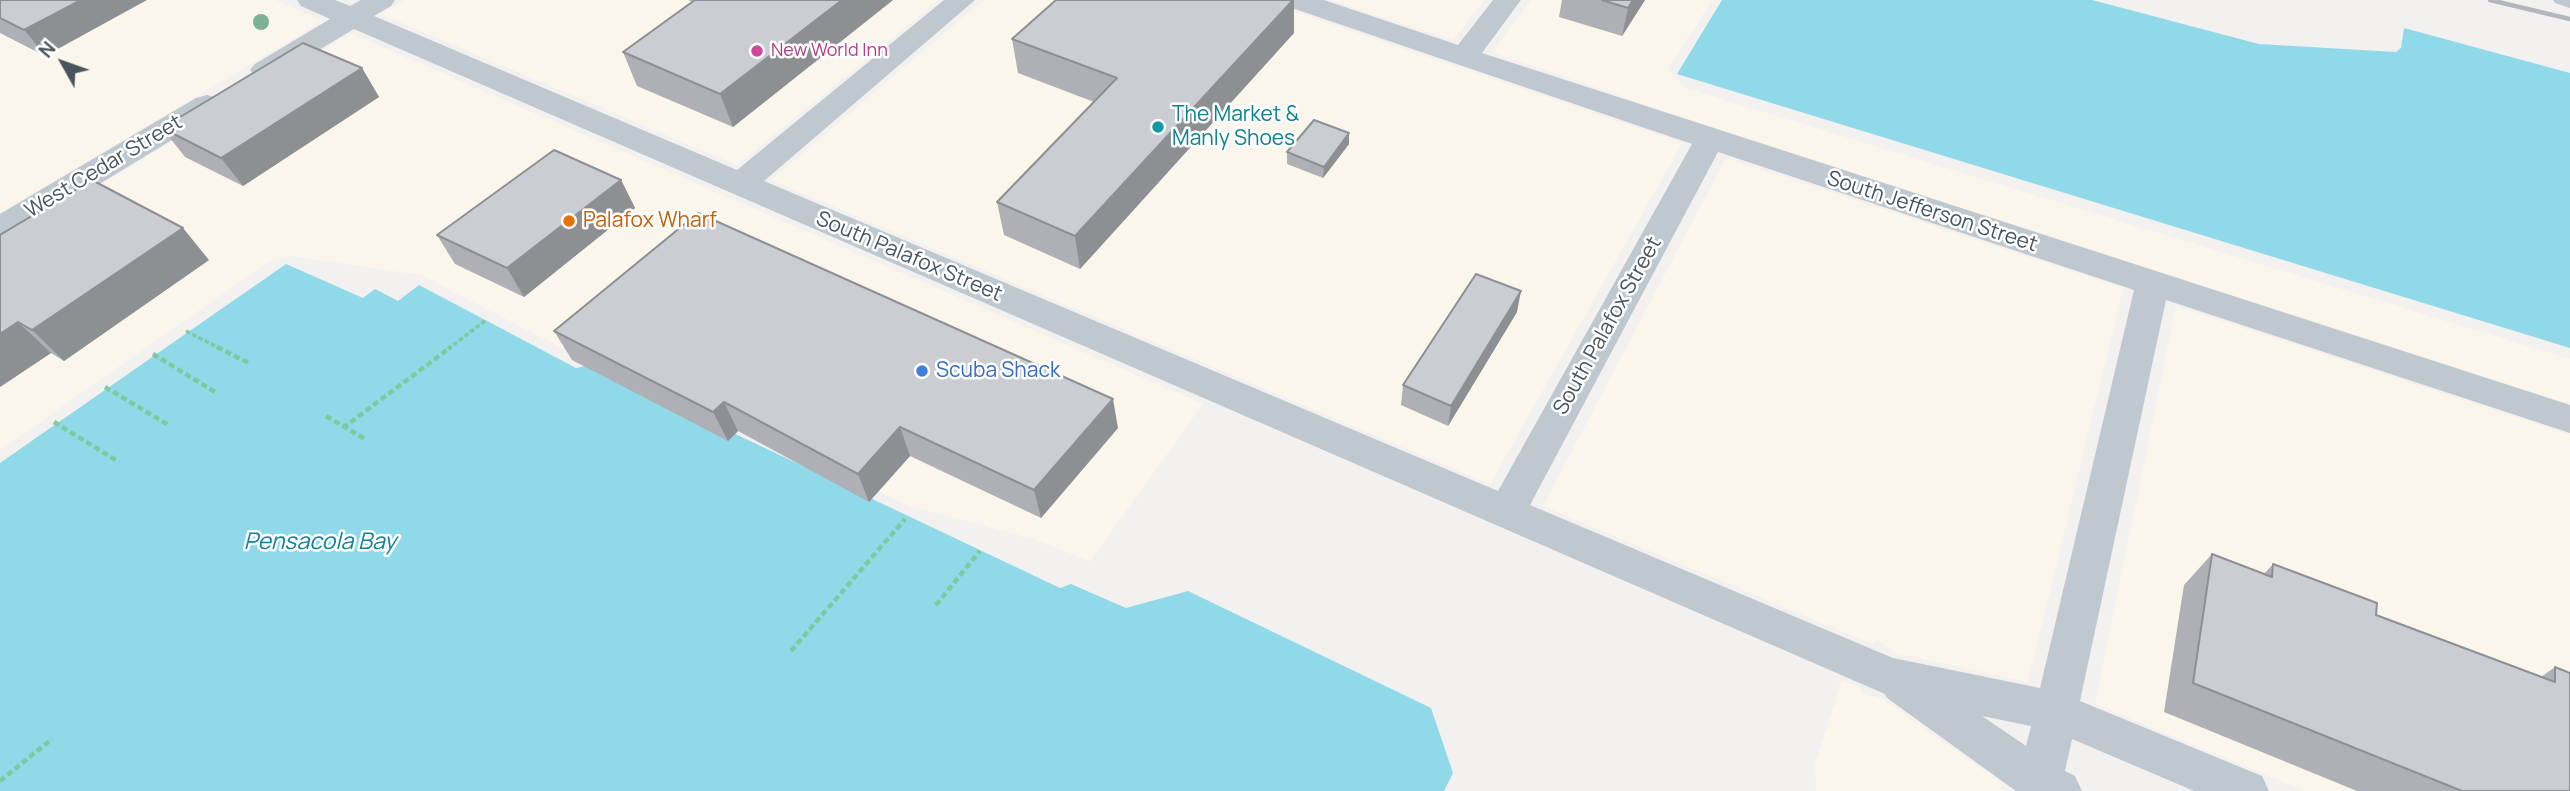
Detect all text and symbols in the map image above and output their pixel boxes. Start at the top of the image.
north arrow [28,28,98,98]
text: N [33,36,61,63]
place label: New World Inn [771,40,888,62]
marker: New World Inn [749,43,765,59]
place label: The Market & Manly Shoes [1172,102,1299,152]
street label: West Cedar Street [21,110,187,224]
marker: The Market & Manly Shoes [1150,119,1166,135]
street label: South Jefferson Street [1824,166,2040,258]
street label: South Palafox Street [812,206,1006,308]
place label: Palafox Wharf [583,208,717,234]
marker: Palafox Wharf [561,213,577,229]
street label: South Palafox Street [1549,233,1667,419]
place label: Scuba Shack [936,358,1060,384]
marker: Scuba Shack [914,363,930,379]
water label: Pensacola Bay [244,529,396,557]

